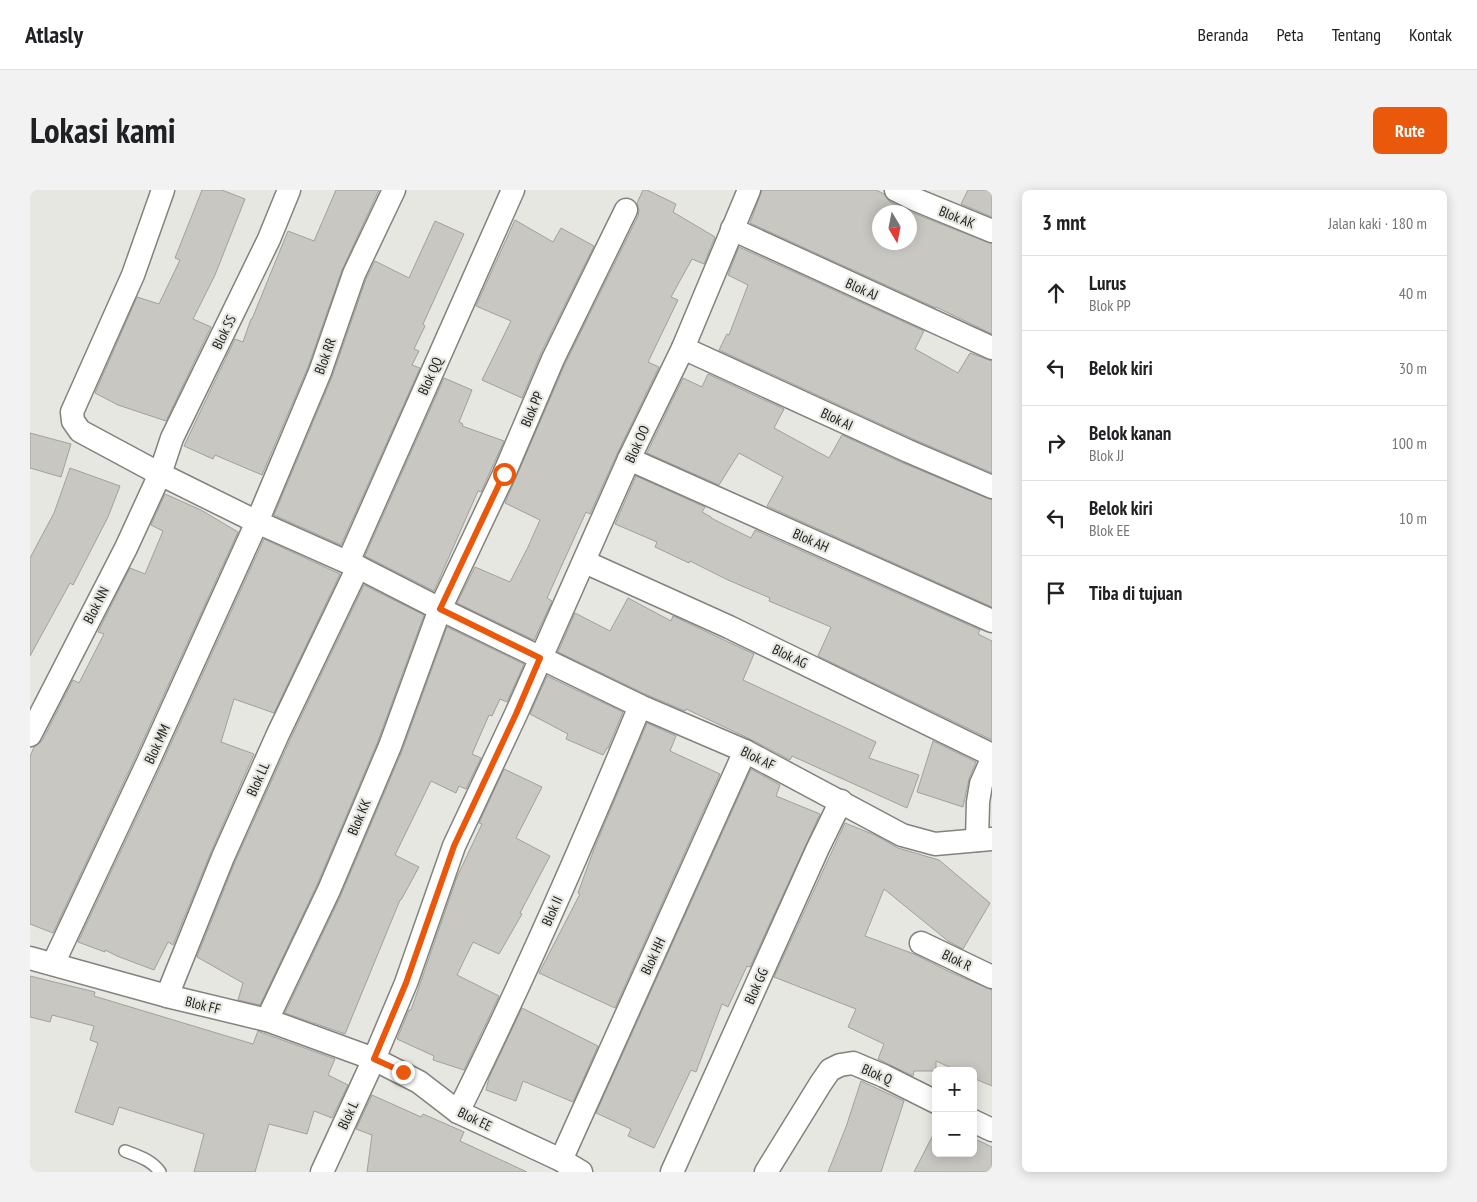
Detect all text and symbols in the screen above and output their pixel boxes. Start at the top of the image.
text: Atlasly [25,19,83,50]
text: Beranda [1198,23,1248,46]
text: Peta [1276,23,1304,46]
text: Tentang [1332,23,1381,46]
text: Kontak [1409,23,1452,46]
text: Lokasi kami [30,107,176,153]
button: Rute [1373,107,1447,154]
street label: Blok AK [936,202,978,232]
north arrow [872,205,917,250]
text: 3 mnt [1042,209,1086,236]
text: Jalan kaki · 180 m [1328,213,1427,233]
text: Lurus [1089,271,1126,295]
street label: Blok AJ [843,274,881,304]
icon: ahead [1042,279,1070,307]
text: 40 m [1399,283,1427,303]
text: Blok PP [1089,295,1131,315]
street label: Blok SS [208,312,240,352]
street label: Blok RR [310,335,340,377]
street label: Blok QQ [414,354,446,398]
icon: left [1042,354,1070,382]
text: Belok kiri [1089,356,1153,380]
text: 30 m [1399,358,1427,378]
street label: Blok PP [517,389,547,429]
street label: Blok AI [818,404,856,434]
text: Belok kanan [1089,421,1171,445]
street label: Blok OO [621,422,654,466]
icon: right [1042,429,1070,457]
text: 100 m [1392,433,1427,453]
text: Blok JJ [1089,445,1124,465]
route start [493,463,516,486]
text: Belok kiri [1089,496,1153,520]
icon: left [1042,504,1070,532]
text: 10 m [1399,508,1427,528]
text: Blok EE [1089,520,1130,540]
street label: Blok AH [790,524,832,556]
icon: arrive [1042,579,1070,607]
text: Tiba di tujuan [1089,581,1182,605]
street label: Blok NN [79,584,113,626]
street label: Blok AG [770,640,811,672]
street label: Blok MM [140,721,174,767]
street label: Blok AF [738,742,778,774]
street label: Blok LL [243,759,274,799]
street label: Blok KK [343,796,375,838]
street label: Blok II [538,893,566,929]
street label: Blok HH [637,935,669,977]
street label: Blok R [939,945,975,975]
street label: Blok GG [740,965,772,1007]
street label: Blok FF [184,992,223,1018]
street label: Blok Q [859,1060,895,1089]
route end [392,1061,415,1084]
map controls [932,1067,977,1157]
button: + [932,1067,977,1112]
street label: Blok L [334,1098,363,1132]
street label: Blok EE [455,1103,495,1135]
button: − [932,1112,977,1157]

